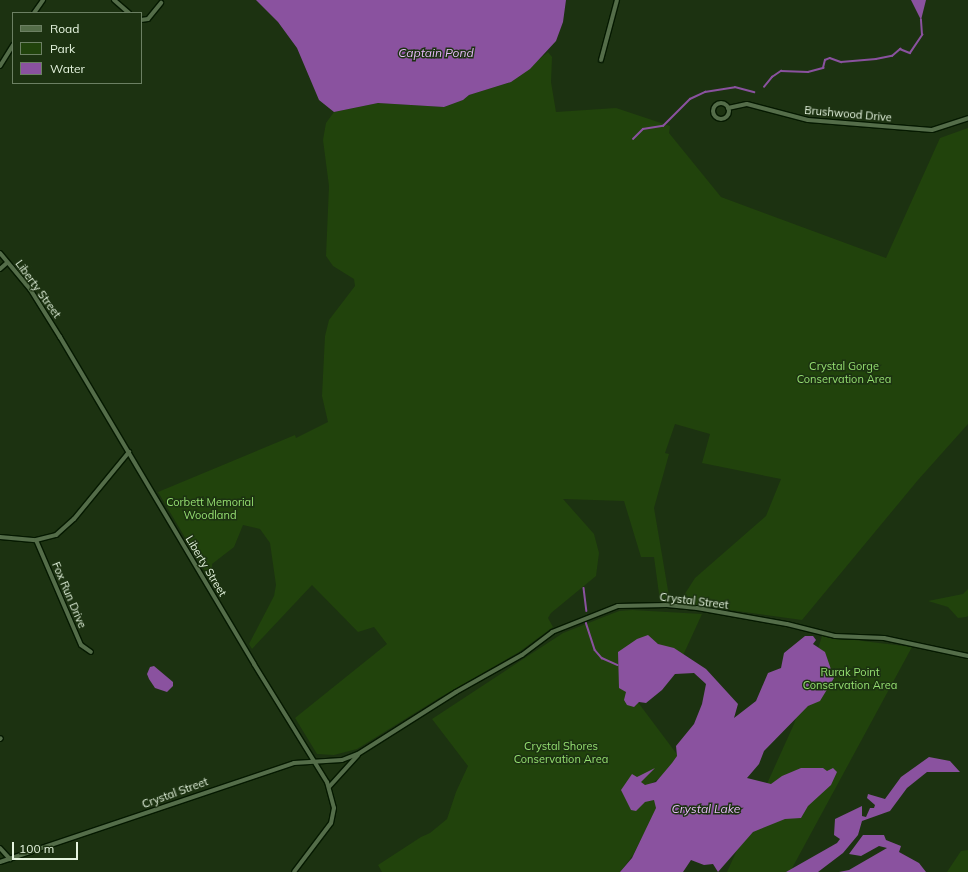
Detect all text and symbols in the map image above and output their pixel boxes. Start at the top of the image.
legend [12,12,142,84]
text: Road [50,21,79,36]
text: Park [50,41,75,56]
water label: Captain Pond [398,46,474,60]
text: Water [50,61,85,76]
street label: Brushwood Drive [804,104,892,124]
street label: Liberty Street [13,257,63,321]
park label: Crystal Gorge Conservation Area [797,360,891,386]
park label: Corbett Memorial Woodland [166,496,254,522]
street label: Liberty Street [183,533,229,599]
street label: Fox Run Drive [49,560,89,630]
street label: Crystal Street [659,590,729,612]
park label: Rurak Point Conservation Area [803,666,897,692]
park label: Crystal Shores Conservation Area [514,740,608,766]
street label: Crystal Street [140,775,210,811]
water label: Crystal Lake [672,802,740,816]
scale bar [14,834,80,860]
text: 100 m [19,841,54,856]

